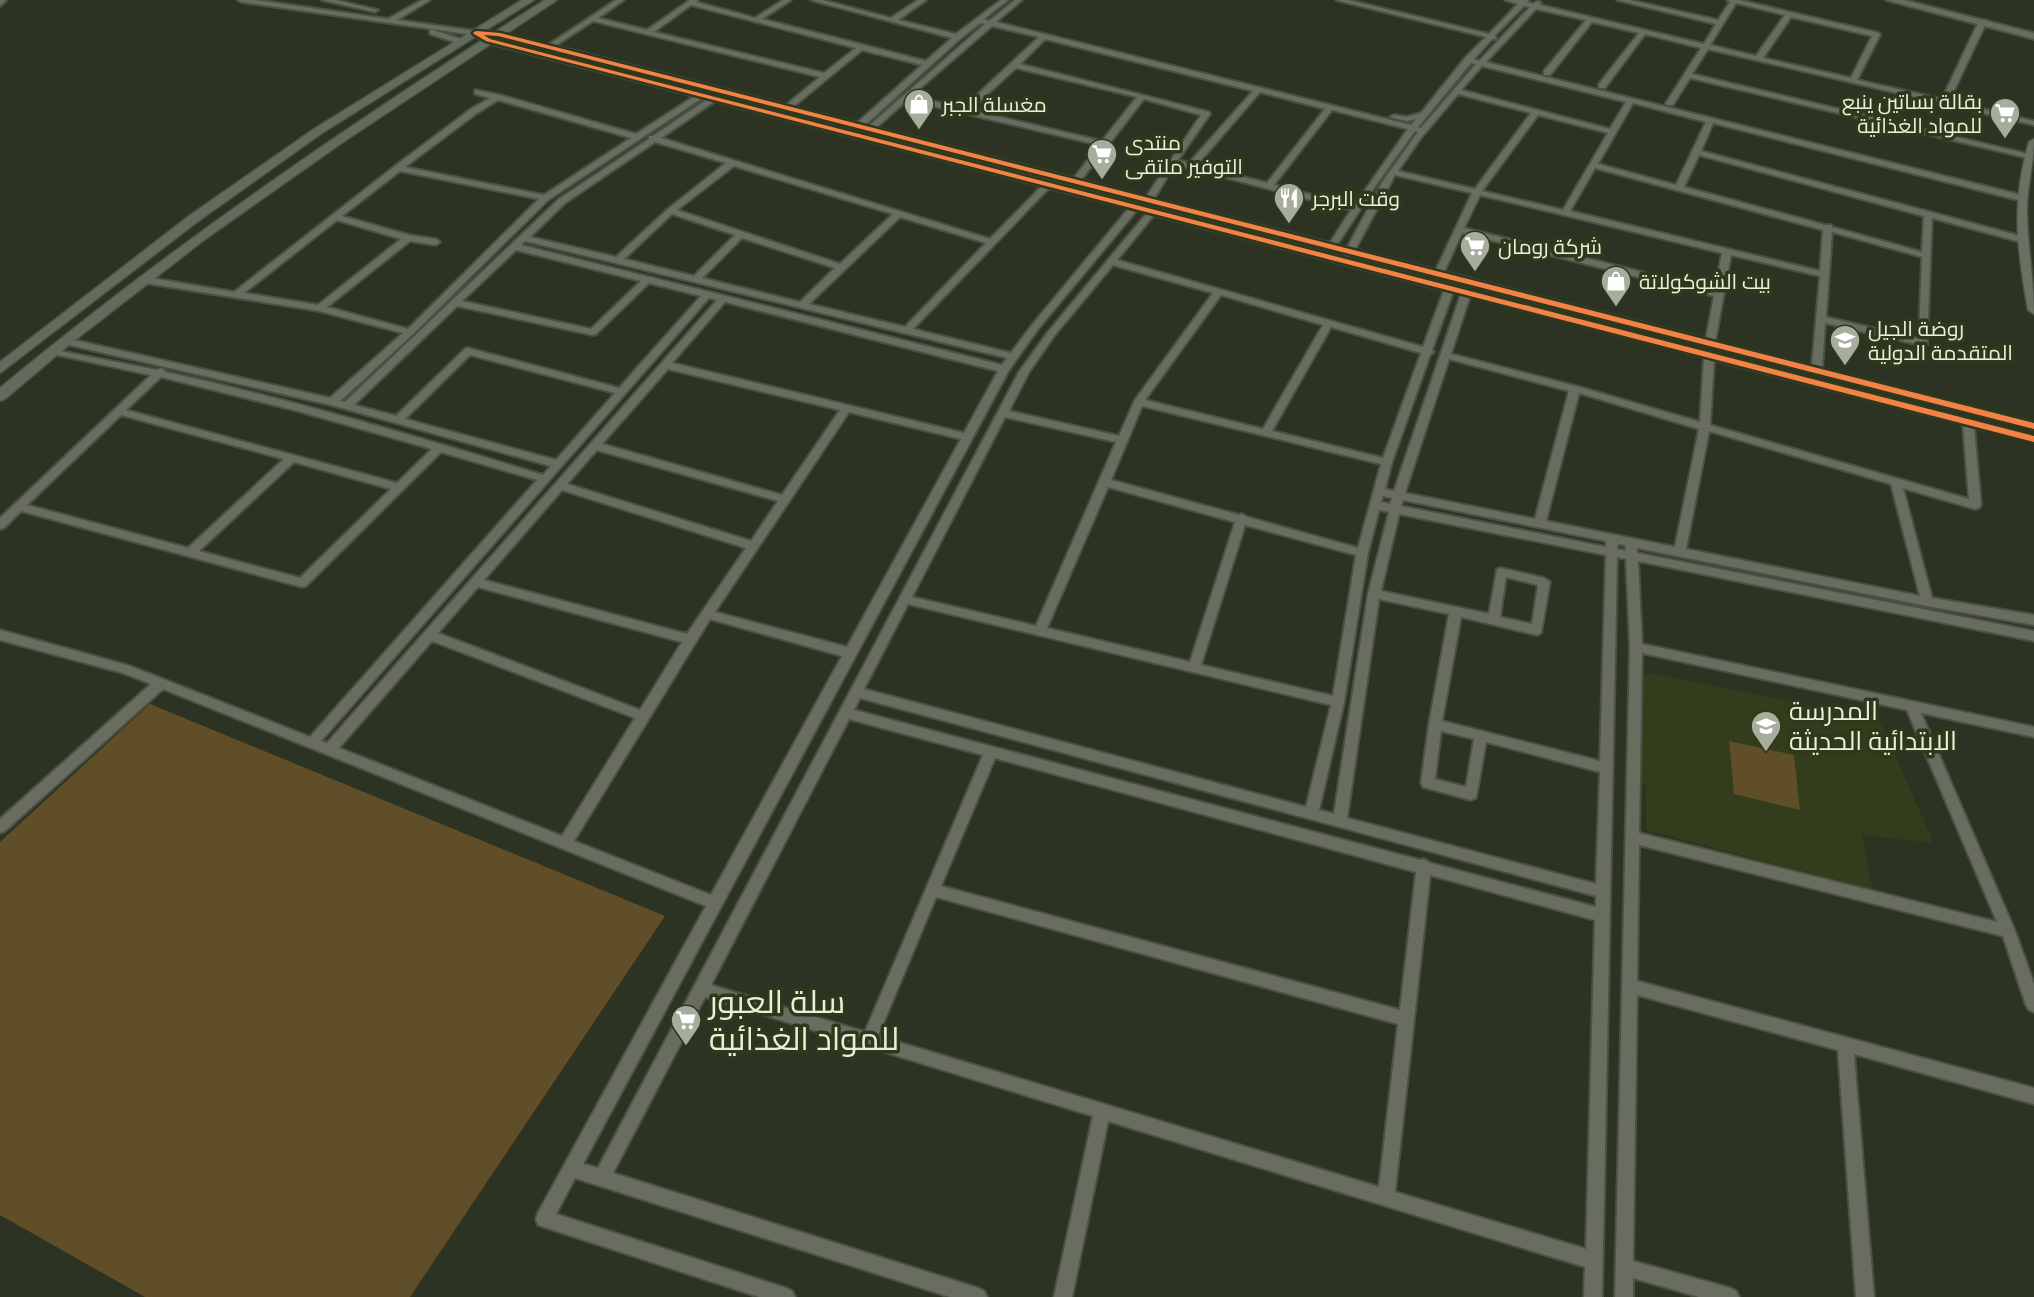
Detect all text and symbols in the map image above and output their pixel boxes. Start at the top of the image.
shop icon: مغسلة الجبر [902,87,936,131]
place label: بقالة بساتين ينبع للمواد الغذائية [1842,89,1982,138]
place label: مغسلة الجبر [941,92,1047,117]
supermarket icon: بقالة بساتين ينبع للمواد الغذائية [1988,96,2022,140]
place label: منتدى التوفير ملتقى [1125,130,1243,180]
supermarket icon: منتدى التوفير ملتقى [1085,137,1119,181]
restaurant icon: وقت البرجر [1272,181,1306,225]
place label: وقت البرجر [1311,186,1400,211]
supermarket icon: شركة رومان [1458,229,1492,273]
place label: شركة رومان [1498,234,1602,260]
shop icon: بيت الشوكولاتة [1599,264,1633,308]
place label: بيت الشوكولاتة [1639,269,1771,294]
place label: روضة الجيل المتقدمة الدولية [1868,316,2013,365]
school or university icon: روضة الجيل المتقدمة الدولية [1828,323,1862,367]
place label: المدرسة الابتدائية الحديثة [1789,695,1957,757]
school or university icon: المدرسة الابتدائية الحديثة [1749,709,1783,753]
place label: سلة العبور للمواد الغذائية [707,983,899,1058]
supermarket icon: سلة العبور للمواد الغذائية [669,1003,703,1047]

